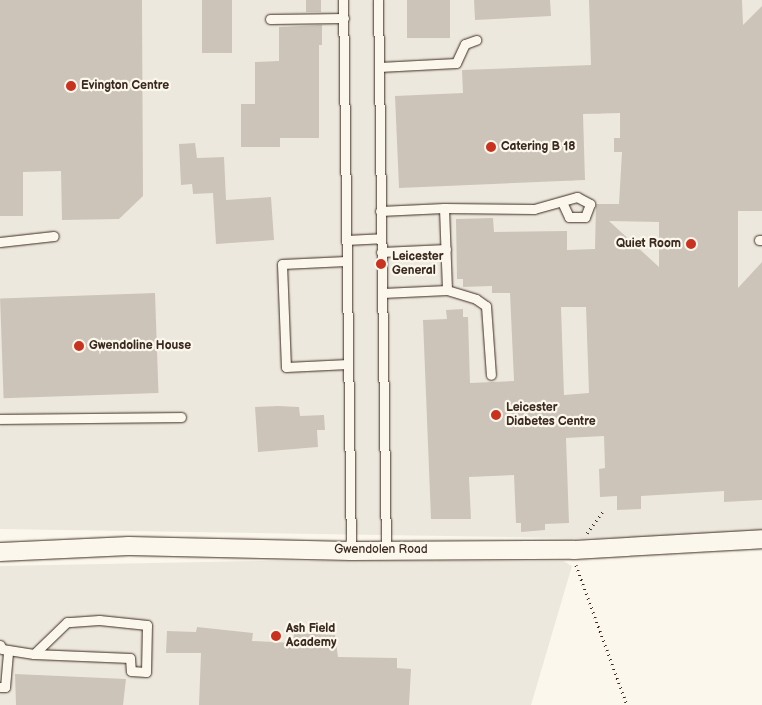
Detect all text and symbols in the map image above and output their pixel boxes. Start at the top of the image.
place label: Evington Centre [81,79,169,93]
marker: Evington Centre [65,80,77,92]
place label: Catering B 18 [501,140,576,154]
marker: Catering B 18 [485,141,497,153]
place label: Quiet Room [616,237,681,251]
marker: Quiet Room [685,238,697,250]
place label: Leicester General [392,250,443,278]
marker: Leicester General [374,257,388,271]
place label: Gwendoline House [89,339,191,353]
marker: Gwendoline House [73,340,85,352]
place label: Leicester Diabetes Centre [506,401,596,429]
marker: Leicester Diabetes Centre [490,409,502,421]
street label: Gwendolen Road [334,543,428,557]
place label: Ash Field Academy [286,622,336,650]
marker: Ash Field Academy [270,630,282,642]

